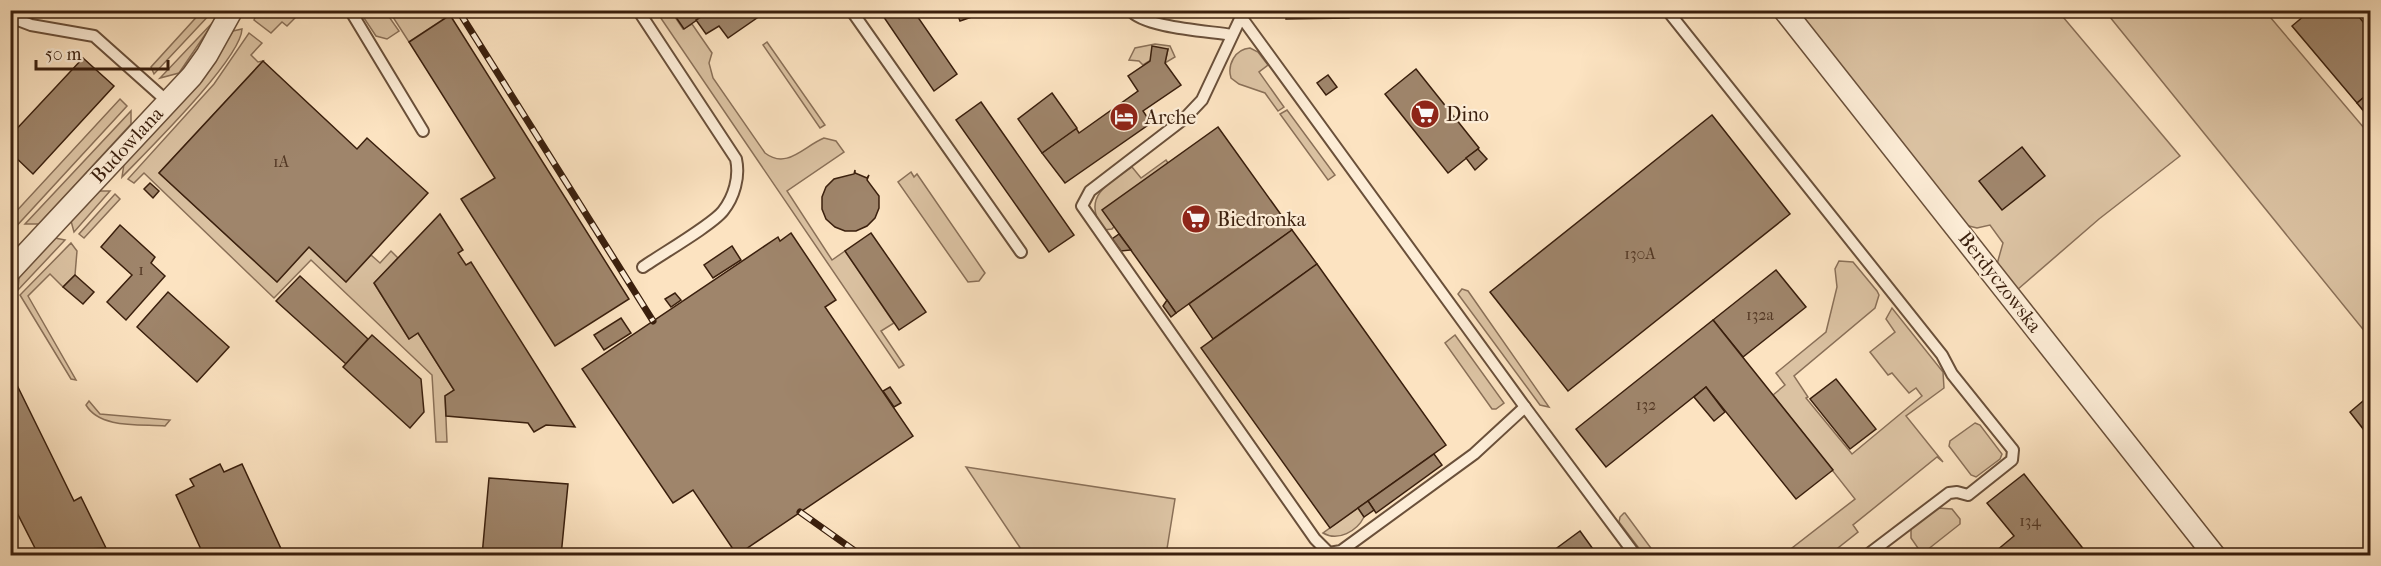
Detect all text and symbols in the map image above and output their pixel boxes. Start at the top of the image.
scale bar [36,33,168,71]
text: 50 m [45,44,82,65]
supermarket icon: Dino [1409,98,1441,130]
hotel icon: Arche [1108,101,1140,133]
street label: Budowlana [86,102,168,188]
place label: Dino [1446,103,1489,126]
place label: Arche [1144,106,1196,129]
house number: 1A [273,152,290,171]
supermarket icon: Biedronka [1180,203,1212,235]
place label: Biedronka [1217,208,1307,231]
street label: Berdyczowska [1954,227,2047,337]
house number: 130A [1624,244,1656,263]
house number: 1 [138,260,144,279]
house number: 132a [1746,305,1775,324]
house number: 132 [1636,395,1656,414]
house number: 134 [2019,511,2041,530]

